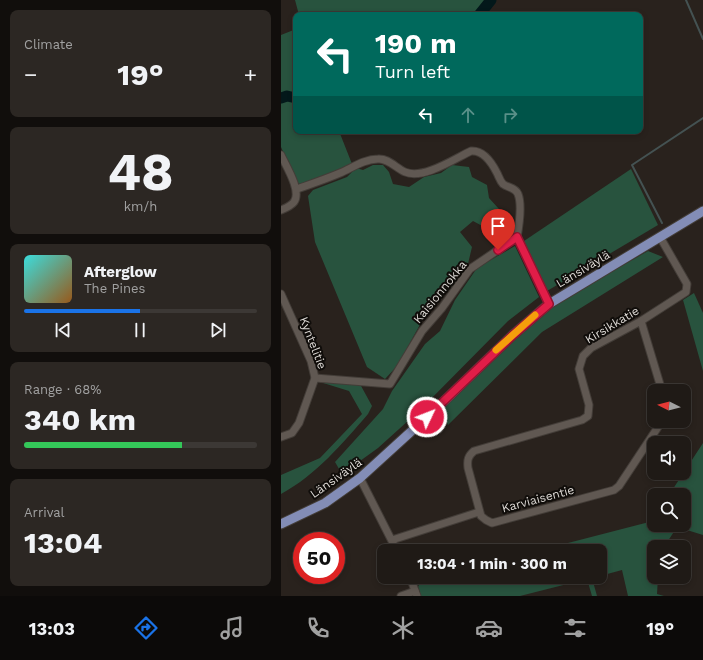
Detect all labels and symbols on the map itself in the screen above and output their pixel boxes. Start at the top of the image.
pin [481,209,515,250]
street label: Länsiväylä [554,247,613,290]
street label: Kaisionnokka [410,258,470,326]
street label: Kirsikkatie [582,303,642,347]
street label: Kyntelitie [297,315,329,371]
north arrow [647,384,691,428]
position arrow [406,396,448,438]
street label: Länsiväylä [307,455,365,501]
street label: Karviaisentie [500,483,576,515]
speed limit sign: 50 [293,532,345,584]

